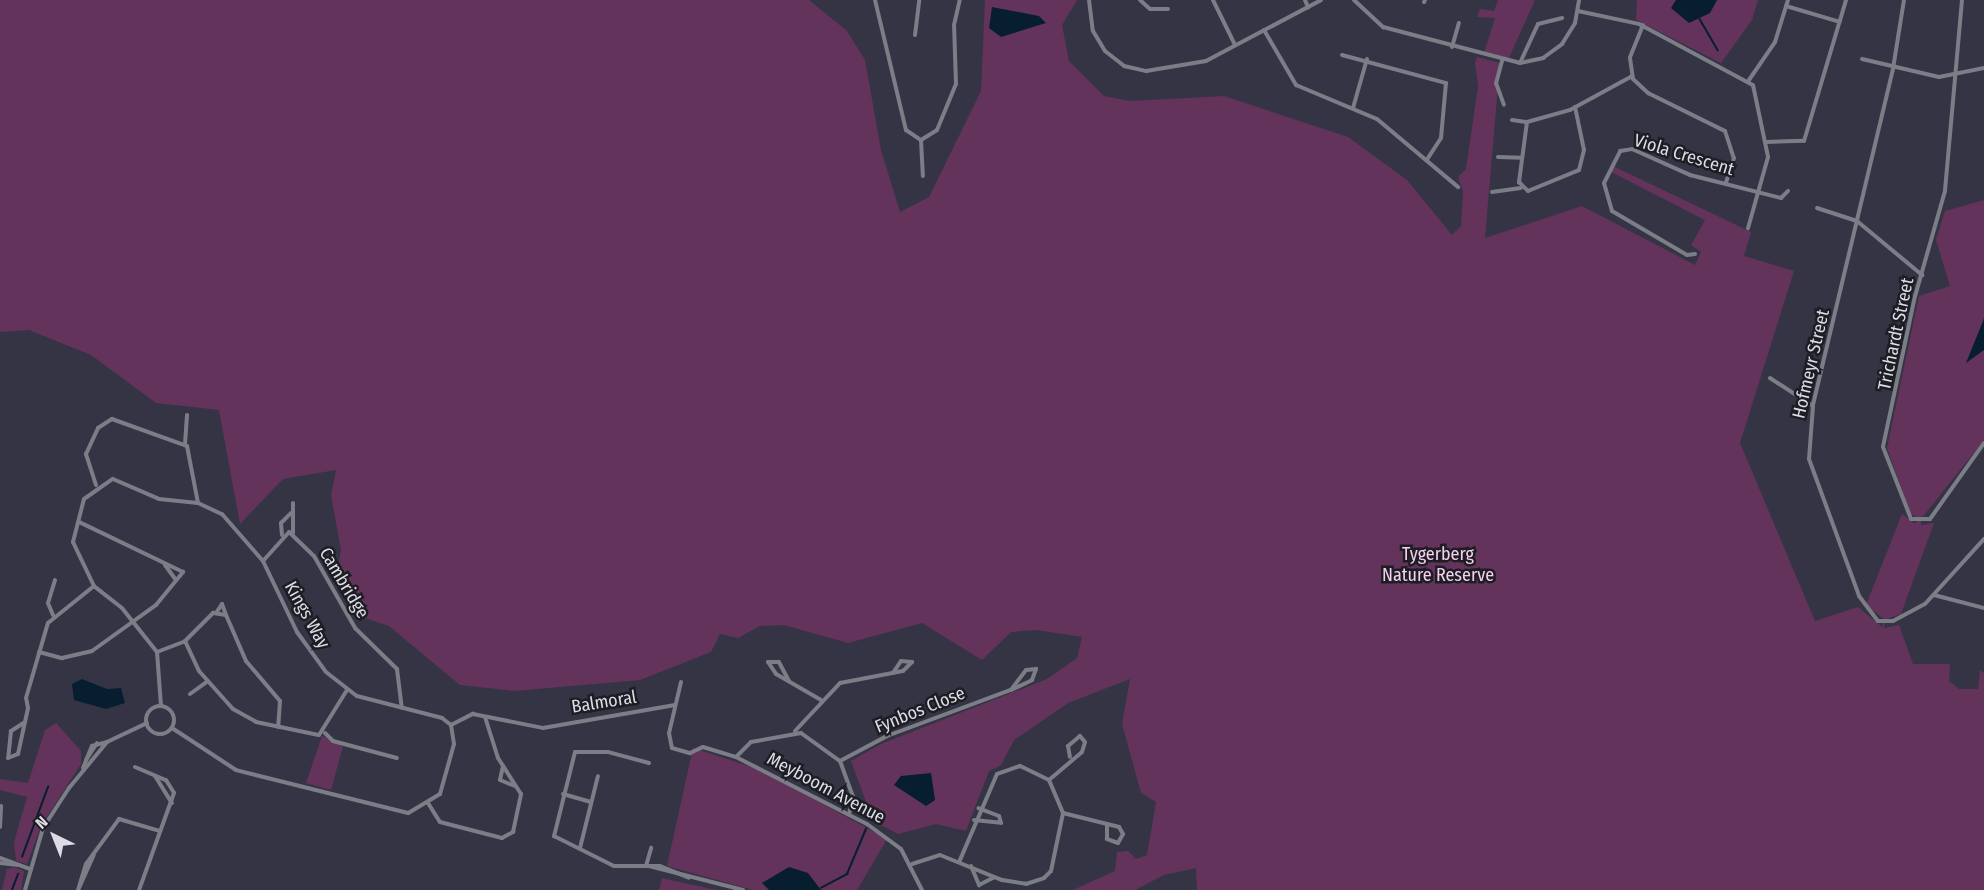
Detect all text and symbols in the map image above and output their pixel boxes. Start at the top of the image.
street label: Viola Crescent [1631,130,1737,180]
street label: Trichardt Street [1874,276,1918,392]
street label: Hofmeyr Street [1788,307,1834,421]
street label: Cambridge [314,544,374,622]
park label: Tygerberg Nature Reserve [1382,544,1494,586]
street label: Kings Way [280,578,334,652]
street label: Fynbos Close [872,682,968,738]
street label: Balmoral [570,686,638,718]
street label: Meyboom Avenue [763,748,889,828]
north arrow [24,806,84,866]
text: N [31,812,51,833]

